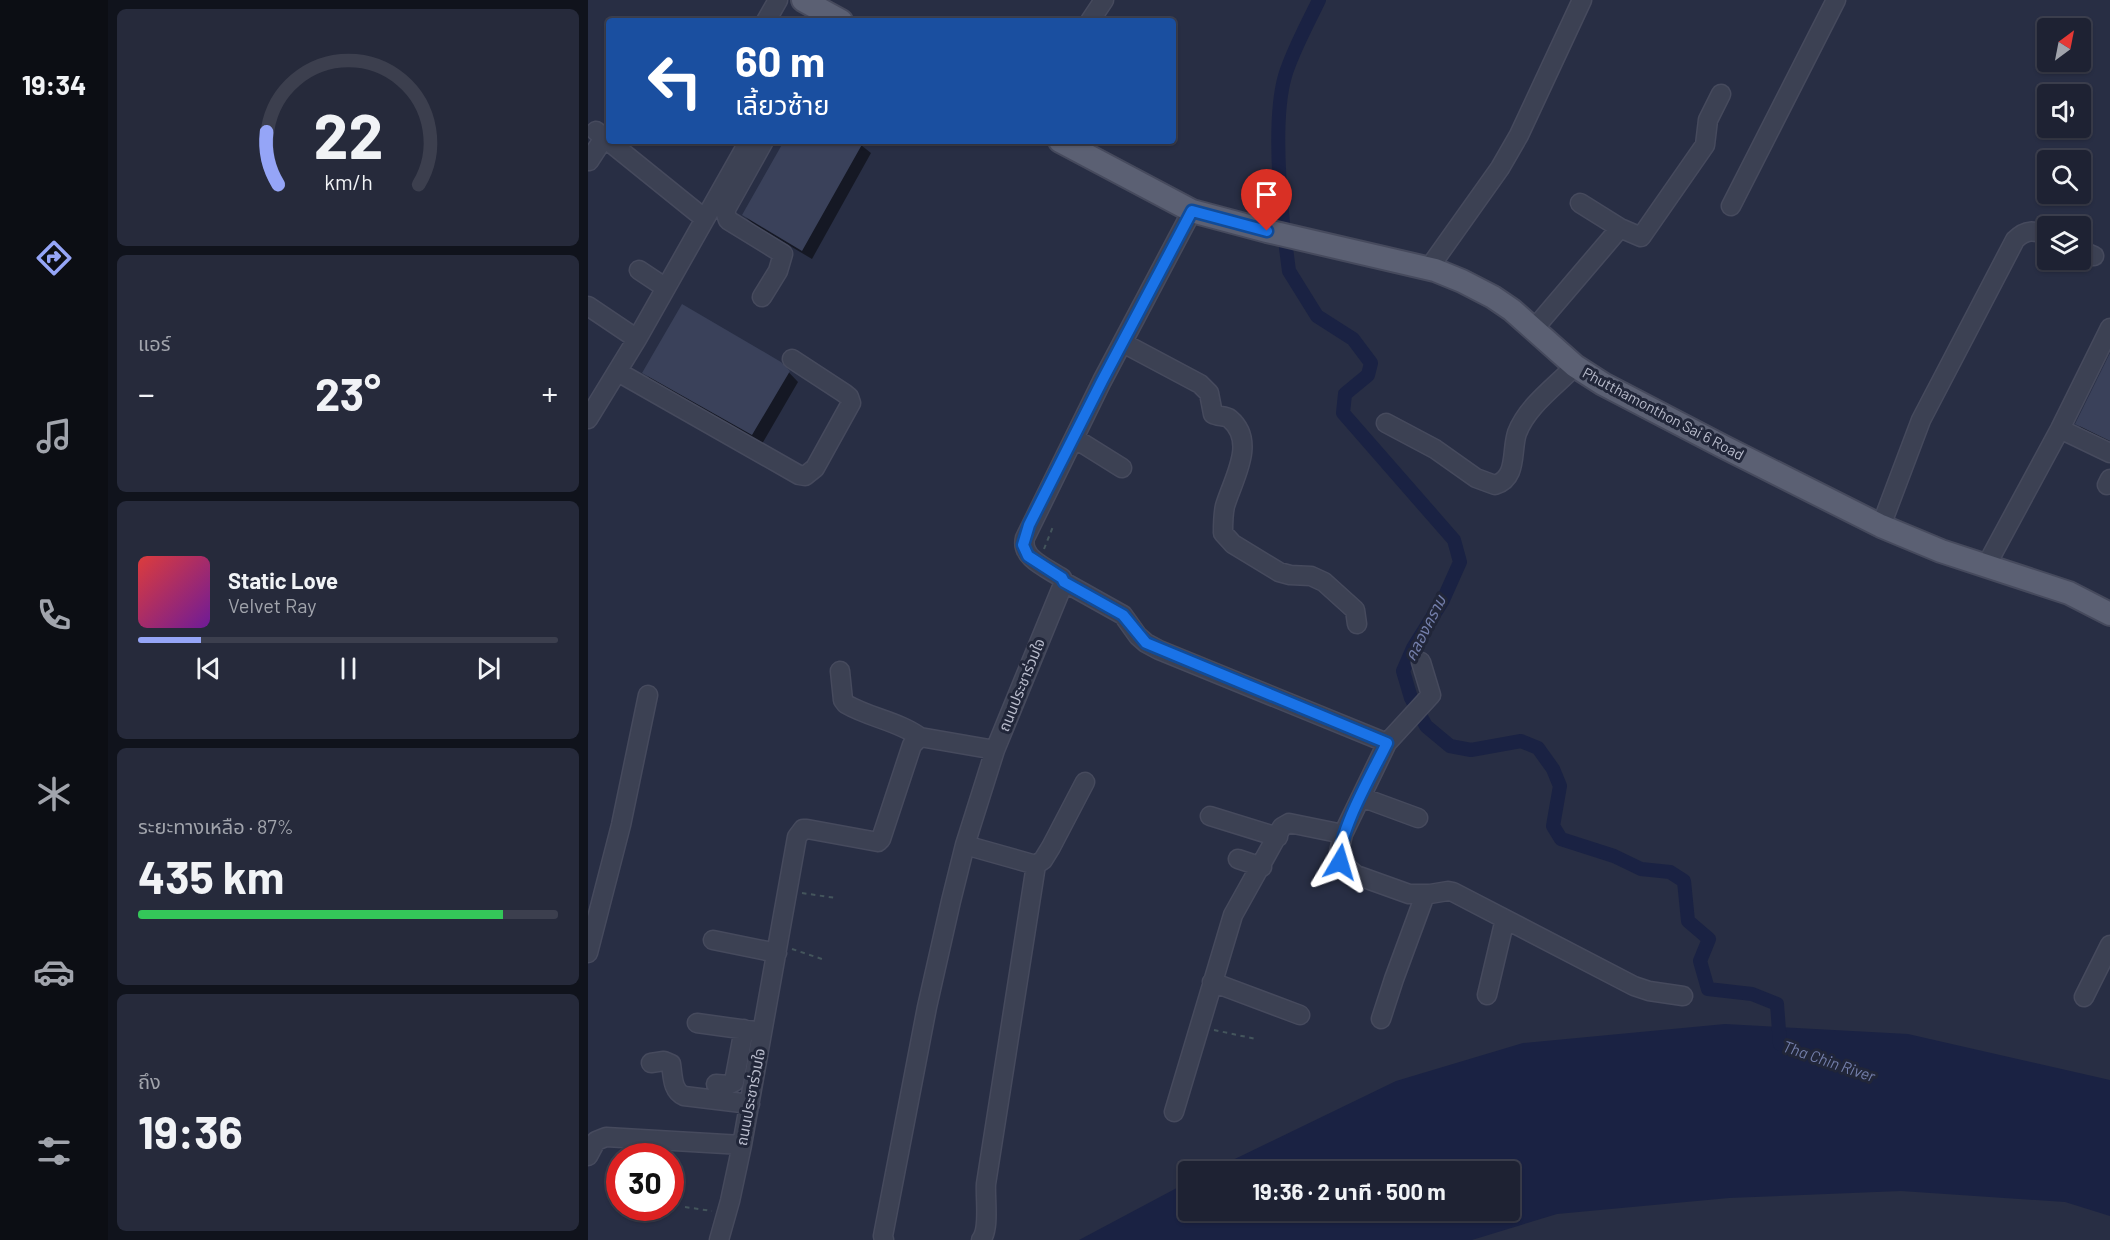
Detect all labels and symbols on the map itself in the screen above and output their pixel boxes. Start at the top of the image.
north arrow [2037,18,2091,72]
pin [1241,169,1292,231]
street label: Phutthamonthon Sai 6 Road [1580,363,1747,463]
water label: คลองคราม [1400,591,1450,664]
street label: ถนนประชาร่วมใจ [994,635,1048,734]
position arrow [1308,830,1372,894]
water label: Tha Chin River [1780,1036,1879,1086]
street label: ถนนประชาร่วมใจ [732,1046,768,1147]
speed limit sign: 30 [606,1143,684,1221]

